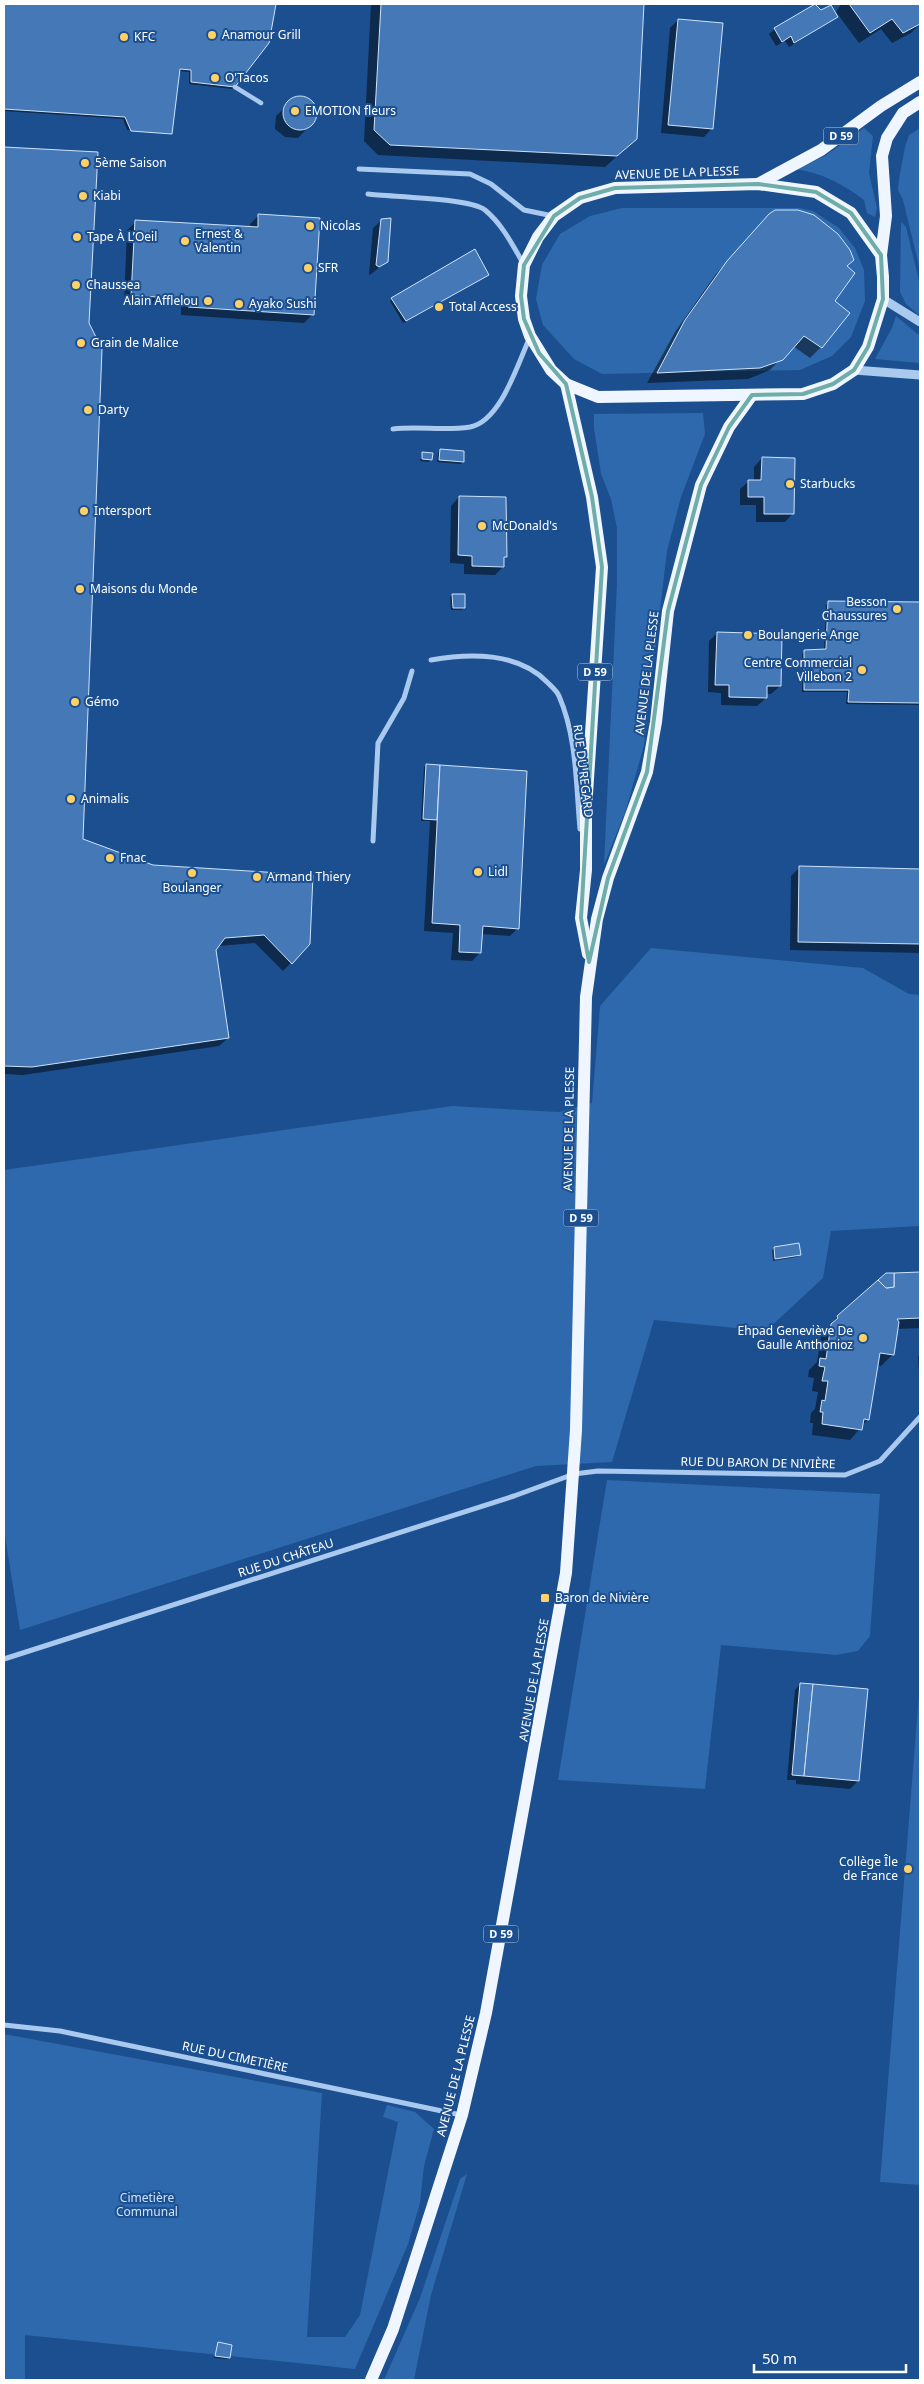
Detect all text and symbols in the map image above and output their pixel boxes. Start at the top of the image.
place label: Anamour Grill [222,26,301,43]
place label: KFC [134,28,156,45]
marker: Anamour Grill [206,29,218,41]
marker: KFC [118,31,130,43]
place label: O'Tacos [225,69,269,86]
marker: O'Tacos [209,72,221,84]
place label: EMOTION fleurs [305,102,396,119]
marker: EMOTION fleurs [289,105,301,117]
road number: D 59 [824,128,858,144]
place label: 5ème Saison [95,154,167,171]
marker: 5ème Saison [79,157,91,169]
street label: AVENUE DE LA PLESSE [614,162,739,183]
place label: Kiabi [93,187,121,204]
marker: Kiabi [77,190,89,202]
place label: Nicolas [320,217,361,234]
marker: Nicolas [304,220,316,232]
place label: Ernest & Valentin [195,225,243,256]
place label: Tape À L’Oeil [87,228,157,245]
marker: Tape À L’Oeil [71,231,83,243]
marker: Ernest & Valentin [179,235,191,247]
place label: SFR [318,259,339,276]
marker: SFR [302,262,314,274]
place label: Chaussea [86,276,140,293]
marker: Chaussea [70,279,82,291]
place label: Alain Afflelou [123,292,198,309]
marker: Alain Afflelou [202,295,214,307]
place label: Ayako Sushi [249,295,317,312]
marker: Ayako Sushi [233,298,245,310]
place label: Total Access [449,298,517,315]
marker: Total Access [433,301,445,313]
place label: Grain de Malice [91,334,179,351]
marker: Grain de Malice [75,337,87,349]
place label: Darty [98,401,130,418]
marker: Darty [82,404,94,416]
place label: Starbucks [800,475,856,492]
marker: Starbucks [784,478,796,490]
place label: Intersport [94,502,152,519]
marker: Intersport [78,505,90,517]
place label: McDonald's [492,517,558,534]
marker: McDonald's [476,520,488,532]
place label: Maisons du Monde [90,580,198,597]
marker: Maisons du Monde [74,583,86,595]
place label: Besson Chaussures [822,593,887,624]
marker: Besson Chaussures [891,603,903,615]
street label: AVENUE DE LA PLESSE [630,610,663,736]
place label: Boulangerie Ange [758,626,859,643]
marker: Boulangerie Ange [742,629,754,641]
place label: Centre Commercial Villebon 2 [744,654,852,685]
road number: D 59 [578,664,612,680]
marker: Centre Commercial Villebon 2 [856,664,868,676]
place label: Gémo [85,693,119,710]
marker: Gémo [69,696,81,708]
street label: RUE DU REGARD [569,724,598,819]
place label: Animalis [81,790,129,807]
marker: Animalis [65,793,77,805]
place label: Fnac [120,849,146,866]
marker: Fnac [104,852,116,864]
place label: Lidl [488,863,508,880]
marker: Lidl [472,866,484,878]
marker: Boulanger [186,867,198,879]
place label: Armand Thiery [267,868,351,885]
marker: Armand Thiery [251,871,263,883]
place label: Boulanger [163,879,221,896]
street label: AVENUE DE LA PLESSE [559,1067,578,1191]
road number: D 59 [564,1210,598,1226]
place label: Ehpad Geneviève De Gaulle Anthonioz [738,1322,853,1353]
marker: Ehpad Geneviève De Gaulle Anthonioz [857,1332,869,1344]
street label: RUE DU BARON DE NIVIÈRE [680,1453,836,1472]
street label: RUE DU CHÂTEAU [236,1534,336,1581]
place label: Baron de Nivière [555,1589,649,1606]
marker: Baron de Nivière [539,1592,551,1604]
street label: AVENUE DE LA PLESSE [514,1617,553,1743]
place label: Collège Île de France [839,1853,898,1884]
marker: Collège Île de France [902,1863,914,1875]
road number: D 59 [484,1926,518,1942]
street label: AVENUE DE LA PLESSE [432,2013,479,2138]
street label: RUE DU CIMETIÈRE [181,2037,289,2076]
park label: Cimetière Communal [116,2189,178,2220]
scale bar [754,2342,906,2374]
text: 50 m [762,2348,797,2368]

